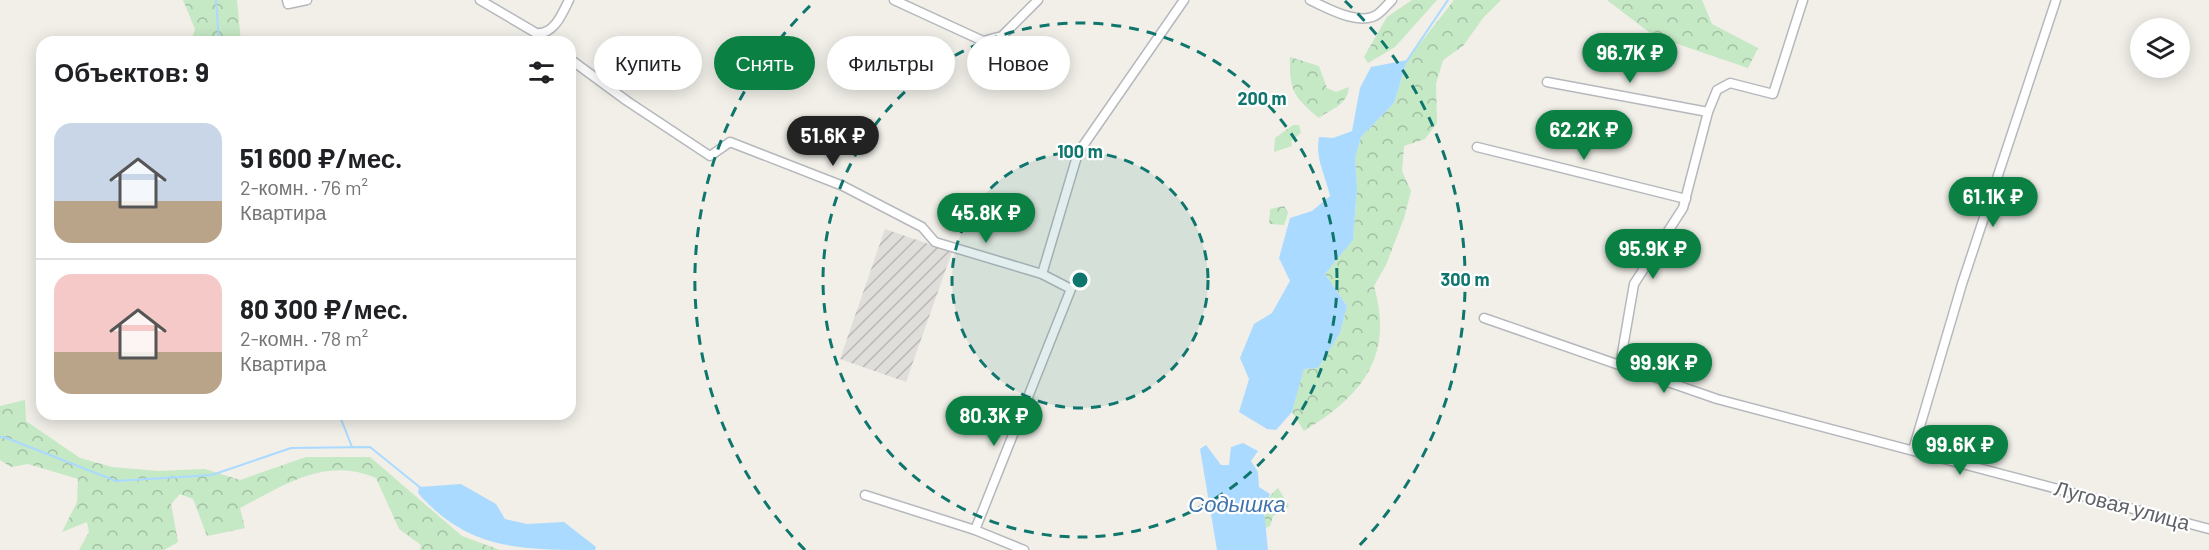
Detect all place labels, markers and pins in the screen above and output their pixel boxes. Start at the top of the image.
pin: 96.7K ₽ [1575,33,1685,84]
pin: 62.2K ₽ [1529,110,1639,161]
pin: 51.6K ₽ [778,116,888,167]
pin: 61.1K ₽ [1938,177,2048,228]
pin: 45.8K ₽ [931,193,1041,244]
pin: 95.9K ₽ [1598,229,1708,280]
centre of rings [1070,270,1090,290]
pin: 99.9K ₽ [1609,343,1719,394]
pin: 80.3K ₽ [939,396,1049,447]
pin: 99.6K ₽ [1905,425,2015,476]

